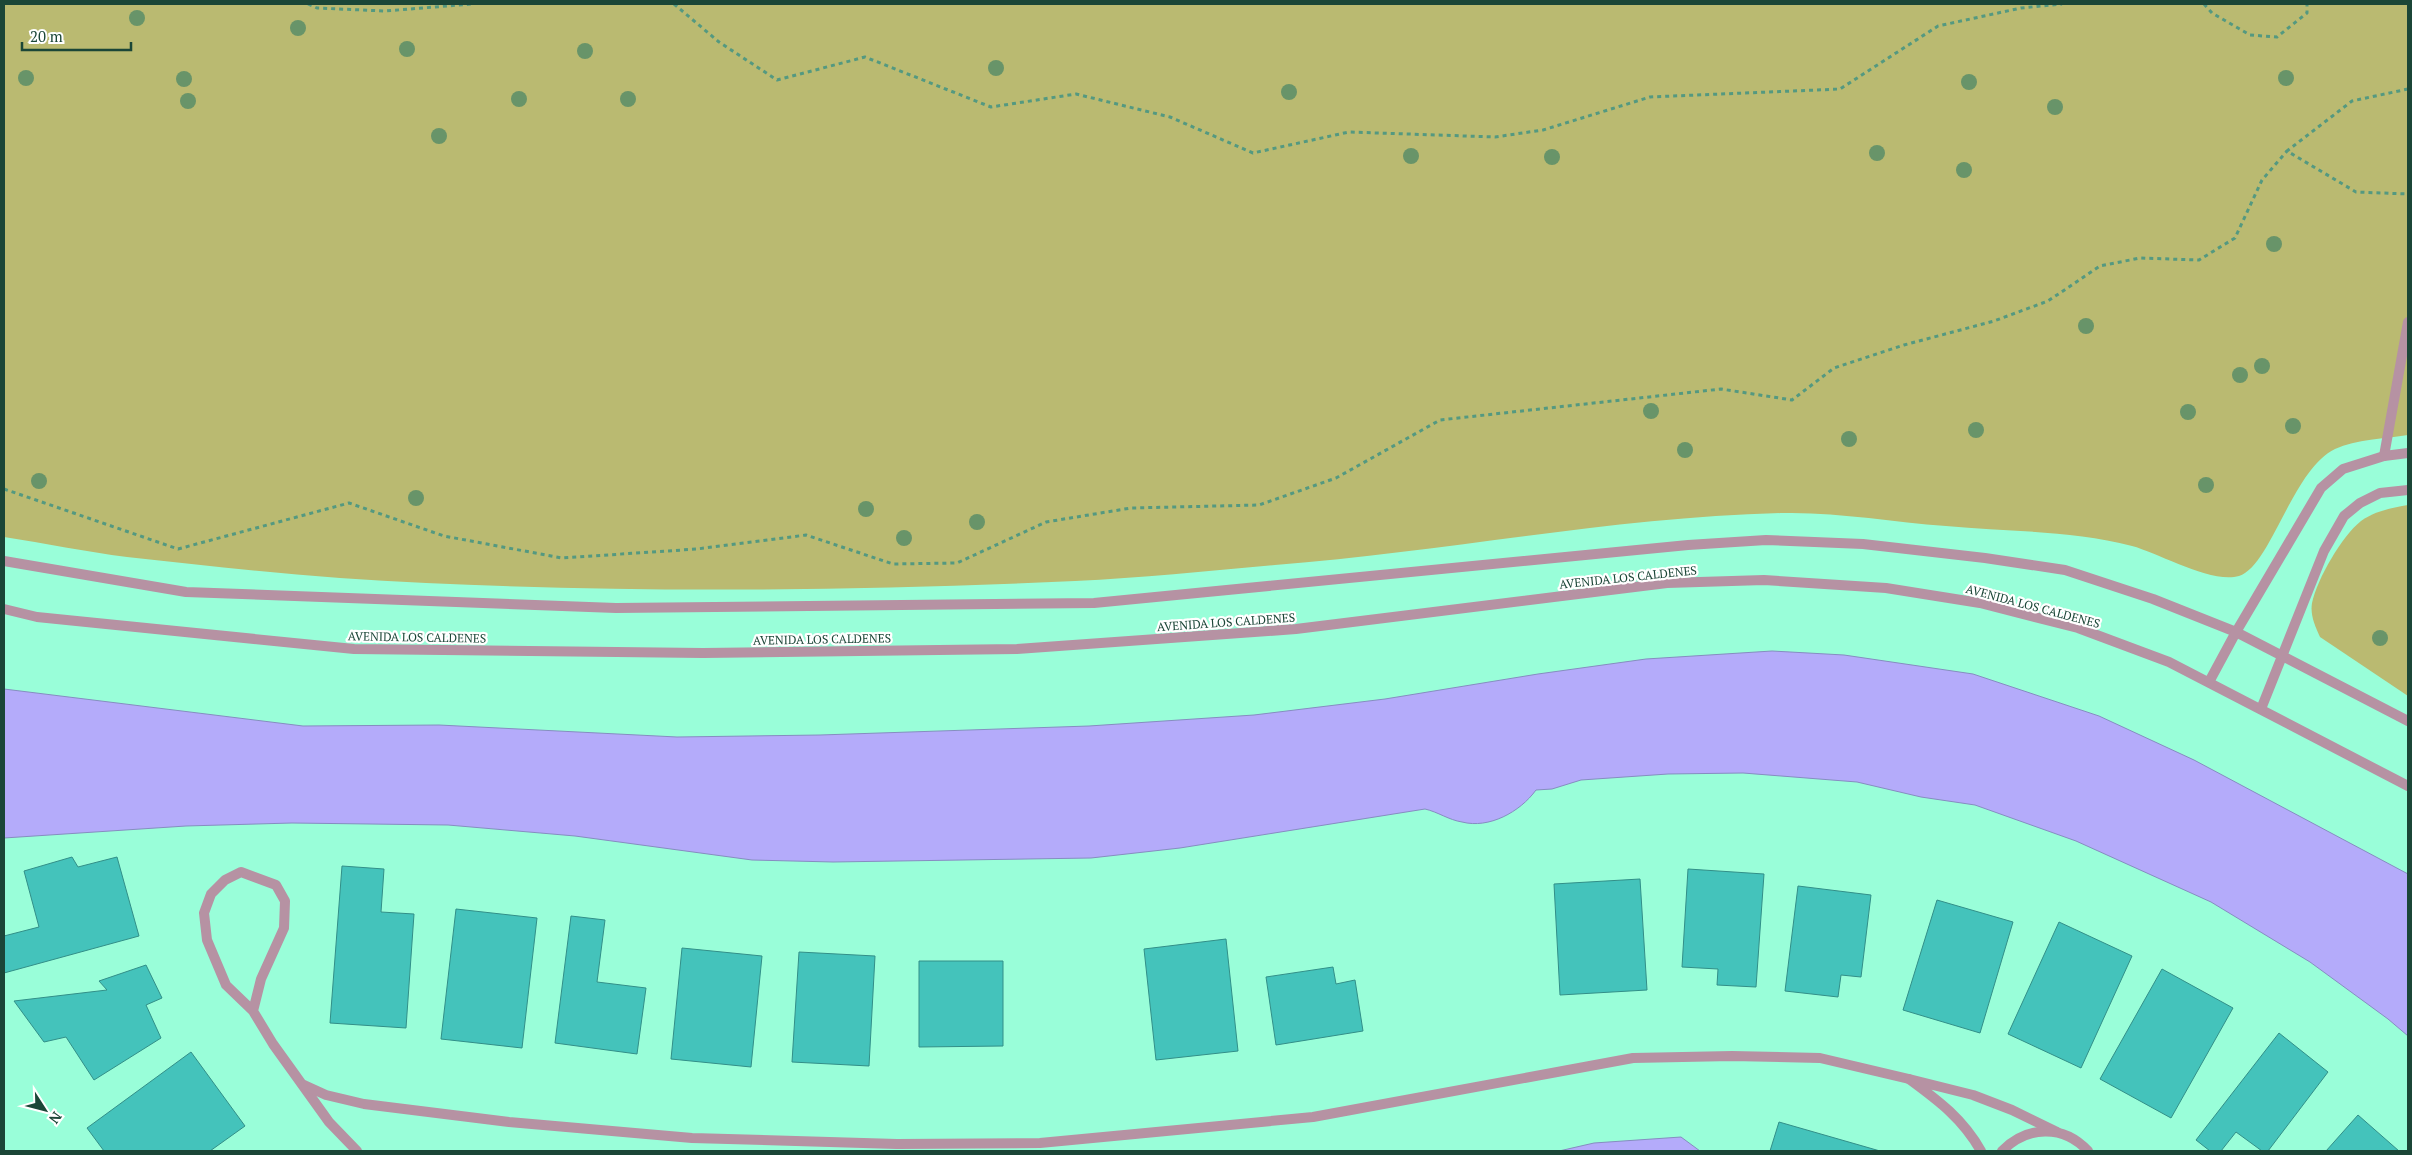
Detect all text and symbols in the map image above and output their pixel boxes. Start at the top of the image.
scale bar [22,20,131,52]
text: 20 m [30,26,63,46]
street label: AVENIDA LOS CALDENES [1558,562,1698,592]
street label: AVENIDA LOS CALDENES [1964,581,2102,631]
street label: AVENIDA LOS CALDENES [1156,610,1296,634]
street label: AVENIDA LOS CALDENES [348,628,486,646]
street label: AVENIDA LOS CALDENES [753,630,891,648]
north arrow [20,1085,70,1135]
text: N [45,1108,67,1128]

